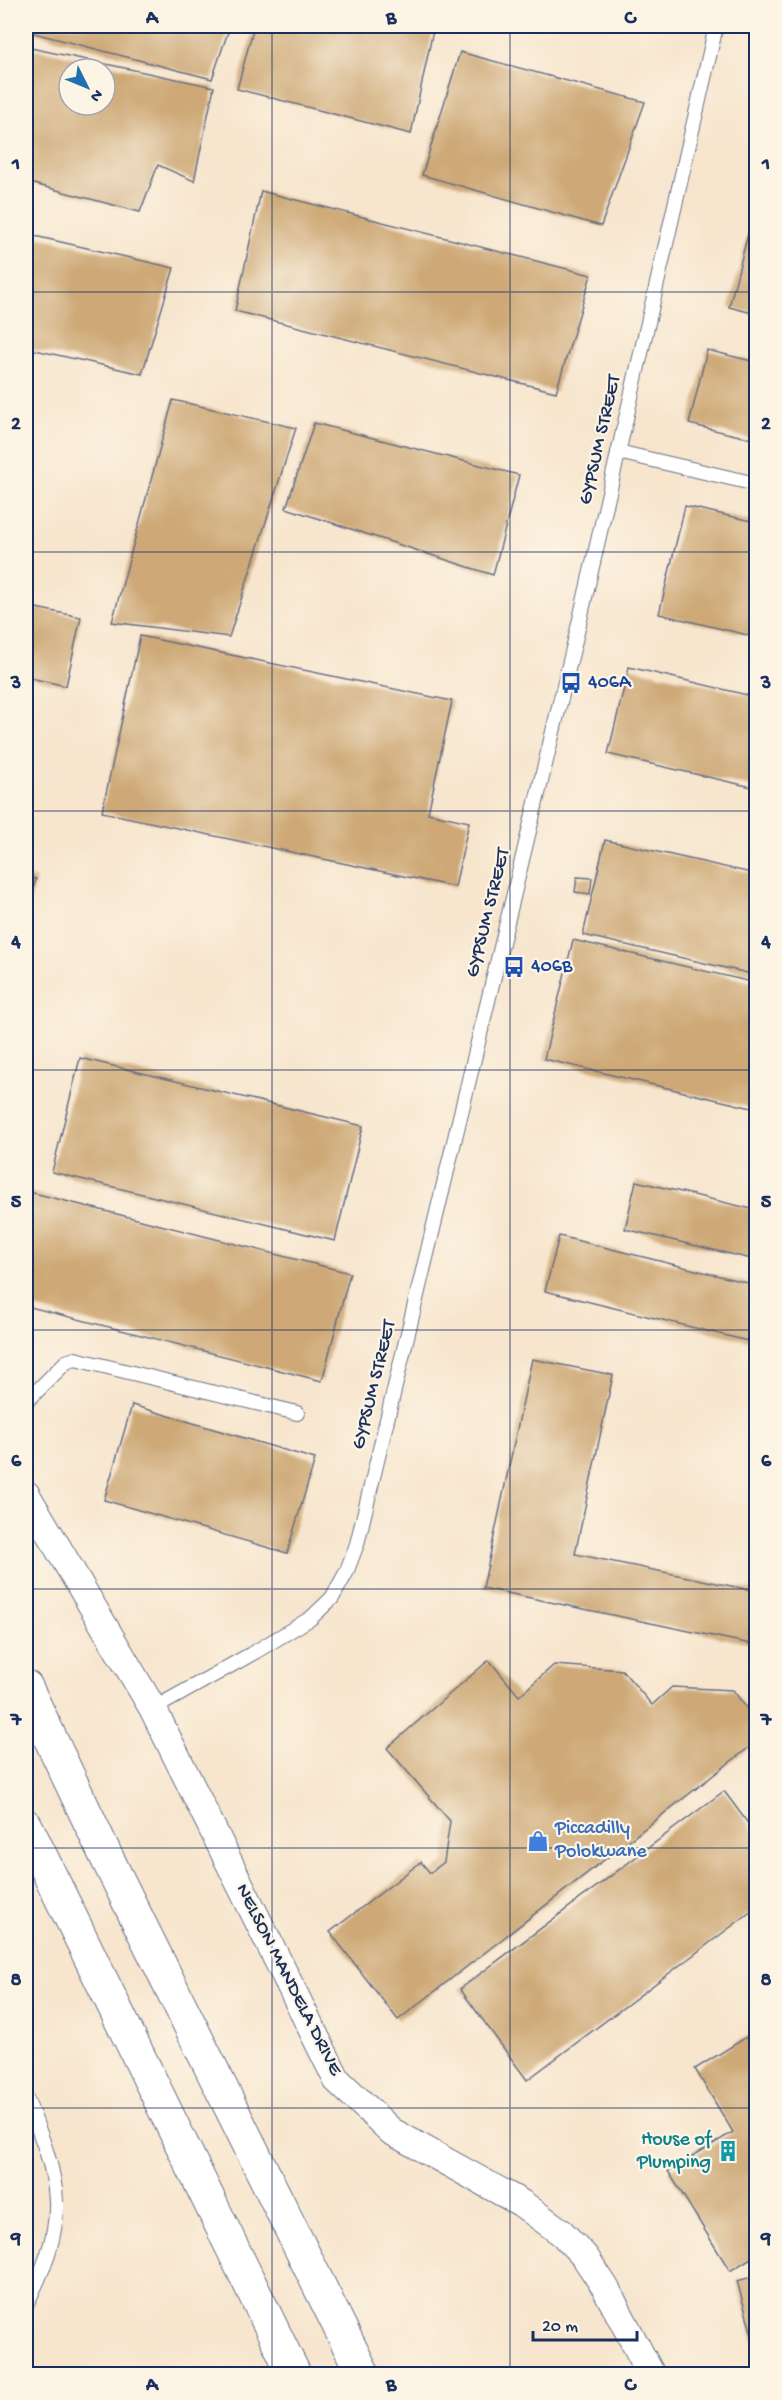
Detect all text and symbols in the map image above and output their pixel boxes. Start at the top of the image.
text: A [145,8,160,31]
text: B [385,8,397,31]
text: C [624,8,638,31]
north arrow [57,57,117,117]
text: N [85,85,106,106]
text: 1 [11,154,20,177]
text: 1 [761,154,770,177]
street label: GYPSUM STREET [575,372,627,507]
text: 2 [11,414,21,437]
text: 2 [761,414,771,437]
bus stop icon: 406A [559,671,583,695]
place label: 406A [588,672,632,695]
text: 3 [10,673,21,696]
text: 3 [760,673,771,696]
street label: GYPSUM STREET [462,845,516,980]
text: 4 [10,932,21,955]
text: 4 [760,932,771,955]
bus stop icon: 406B [502,955,526,979]
place label: 406B [531,956,573,979]
text: 5 [11,1192,22,1215]
text: 5 [761,1192,772,1215]
street label: GYPSUM STREET [348,1317,402,1452]
text: 6 [11,1451,22,1474]
text: 6 [761,1451,772,1474]
text: 7 [10,1710,23,1733]
text: 7 [760,1710,773,1733]
place label: Piccadilly Polokwane [554,1818,647,1864]
shop icon: Piccadilly Polokwane [526,1829,550,1853]
street label: NELSON MANDELA DRIVE [230,1880,347,2081]
text: 8 [11,1970,22,1993]
text: 8 [761,1970,772,1993]
place label: House of Plumping [636,2129,713,2175]
building icon: House of Plumping [716,2139,740,2163]
text: 9 [10,2229,21,2252]
text: 9 [760,2229,771,2252]
scale bar [533,2304,636,2342]
text: 20 m [542,2317,578,2338]
text: A [145,2375,160,2398]
text: B [385,2375,397,2398]
text: C [624,2375,638,2398]

